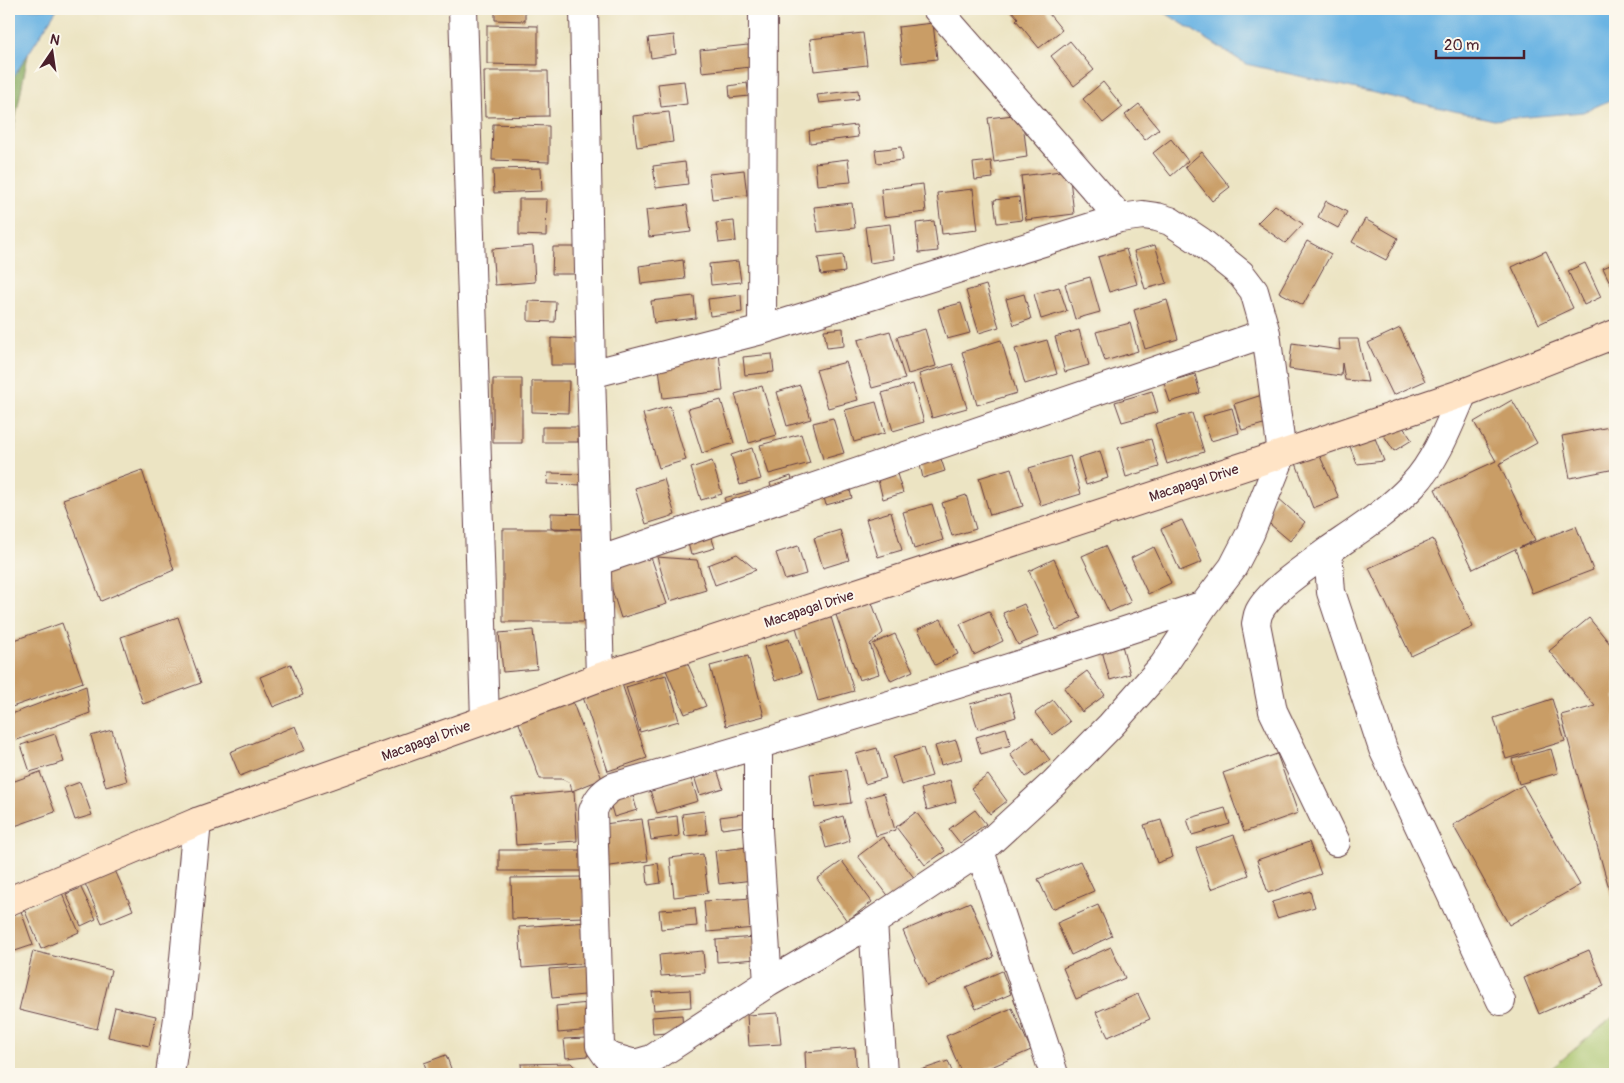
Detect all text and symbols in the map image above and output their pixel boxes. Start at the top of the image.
north arrow [28,28,78,78]
scale bar [1436,28,1524,60]
text: N [48,30,61,49]
text: 20 m [1444,36,1479,55]
street label: Macapagal Drive [1147,460,1241,505]
street label: Macapagal Drive [762,586,856,631]
street label: Macapagal Drive [379,717,473,765]

